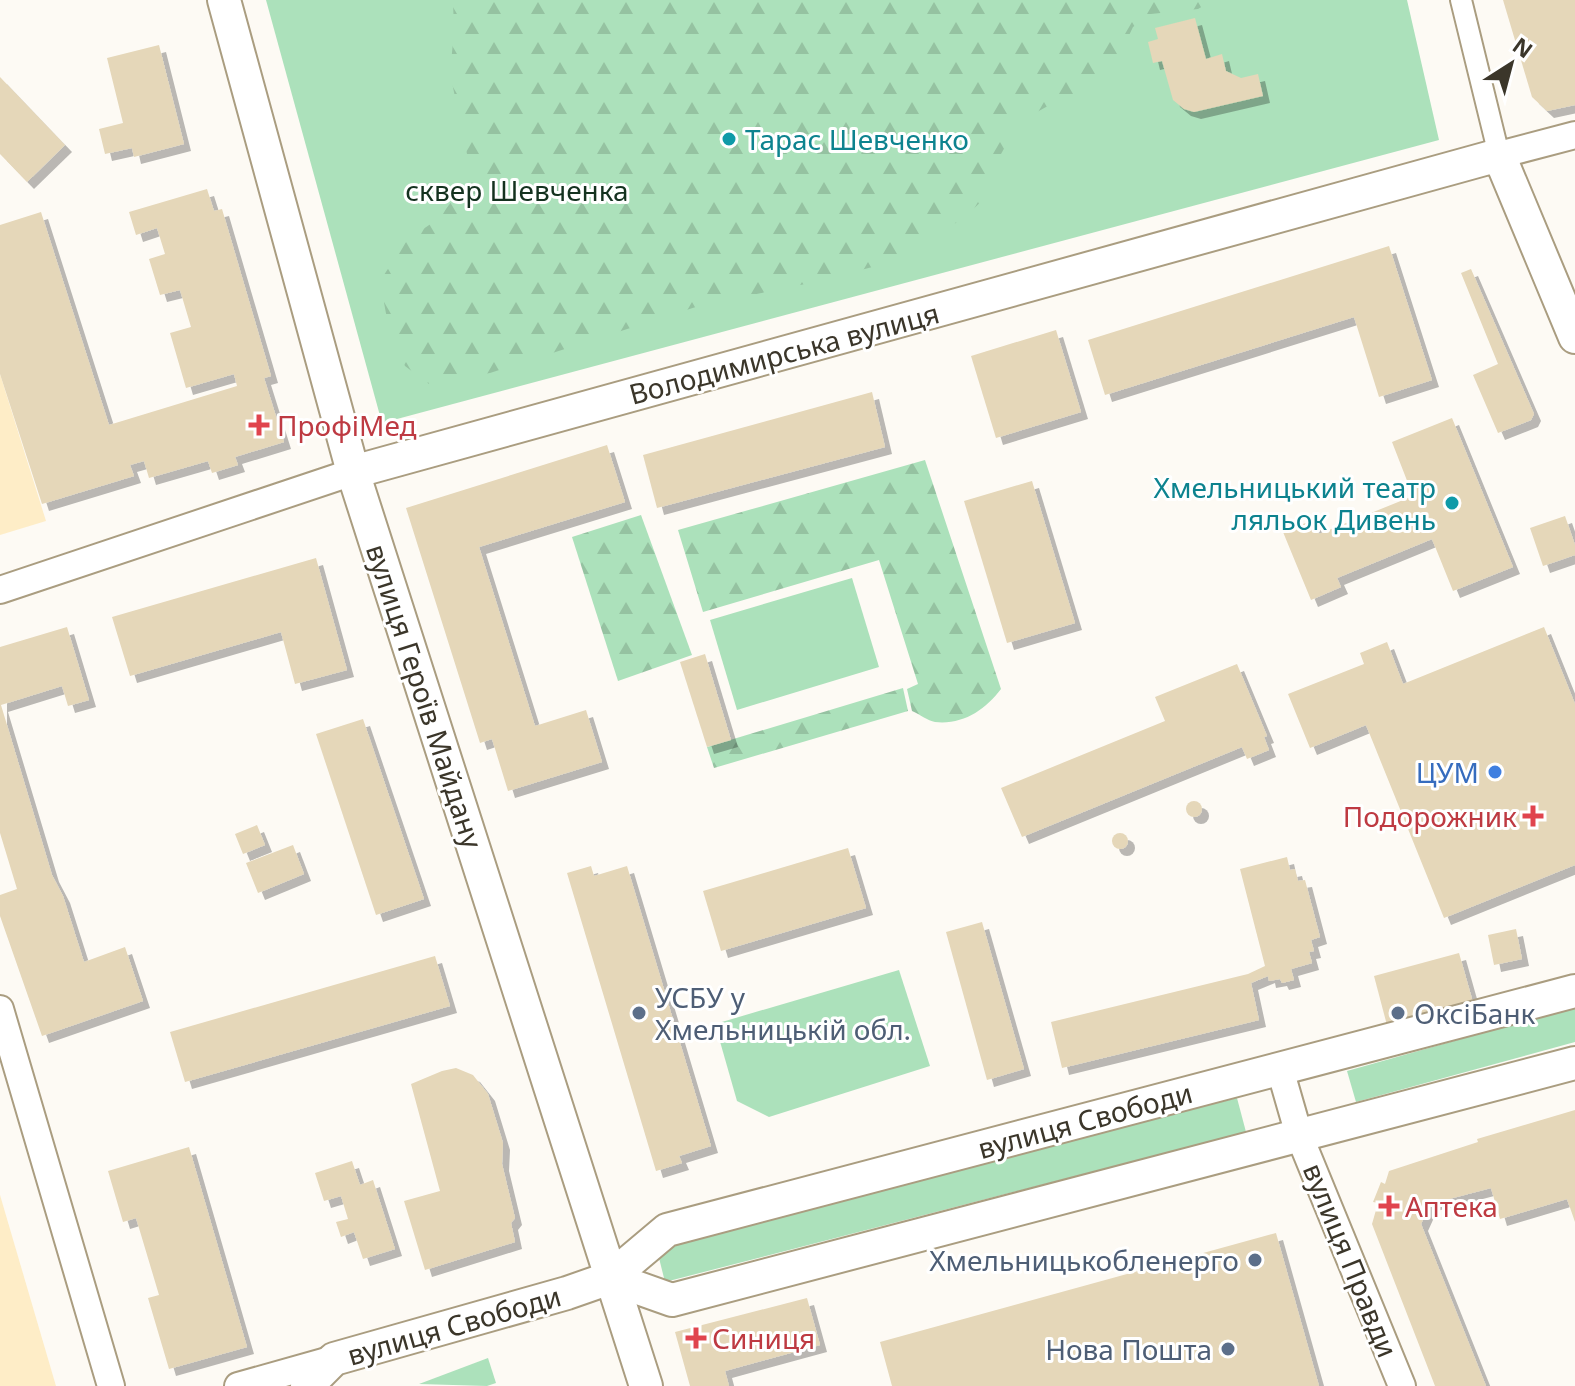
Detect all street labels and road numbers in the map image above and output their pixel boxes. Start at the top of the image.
street label: Володимирська вулиця [625,293,943,413]
street label: вулиця Героїв Майдану [358,539,492,854]
street label: вулиця Свободи [974,1073,1196,1167]
street label: вулиця Правди [1295,1157,1407,1363]
street label: вулиця Свободи [343,1276,565,1374]

